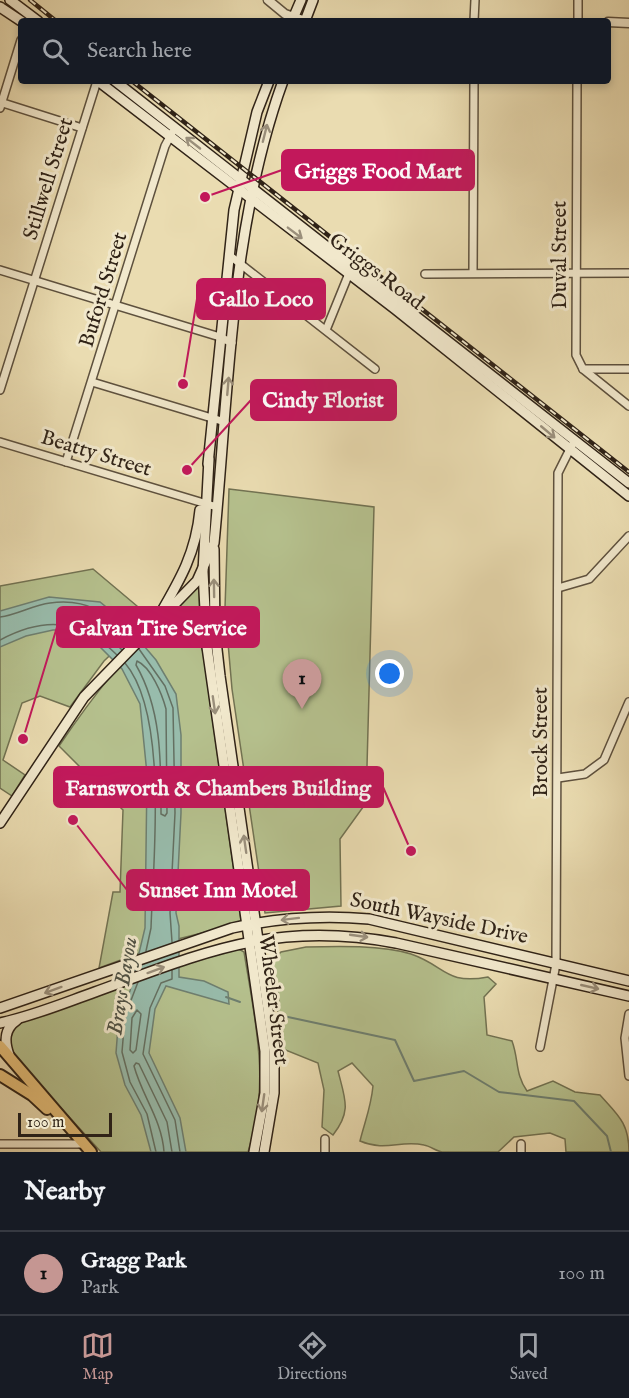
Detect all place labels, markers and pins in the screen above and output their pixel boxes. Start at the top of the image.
callout: Griggs Food Mart [282,150,474,190]
callout: Gallo Loco [197,279,325,319]
callout: Cindy Florist [251,380,396,420]
callout: Galvan Tire Service [57,607,259,647]
pin: 1 [282,660,322,709]
callout: Farnsworth & Chambers Building [54,767,383,807]
callout: Sunset Inn Motel [127,870,309,910]

